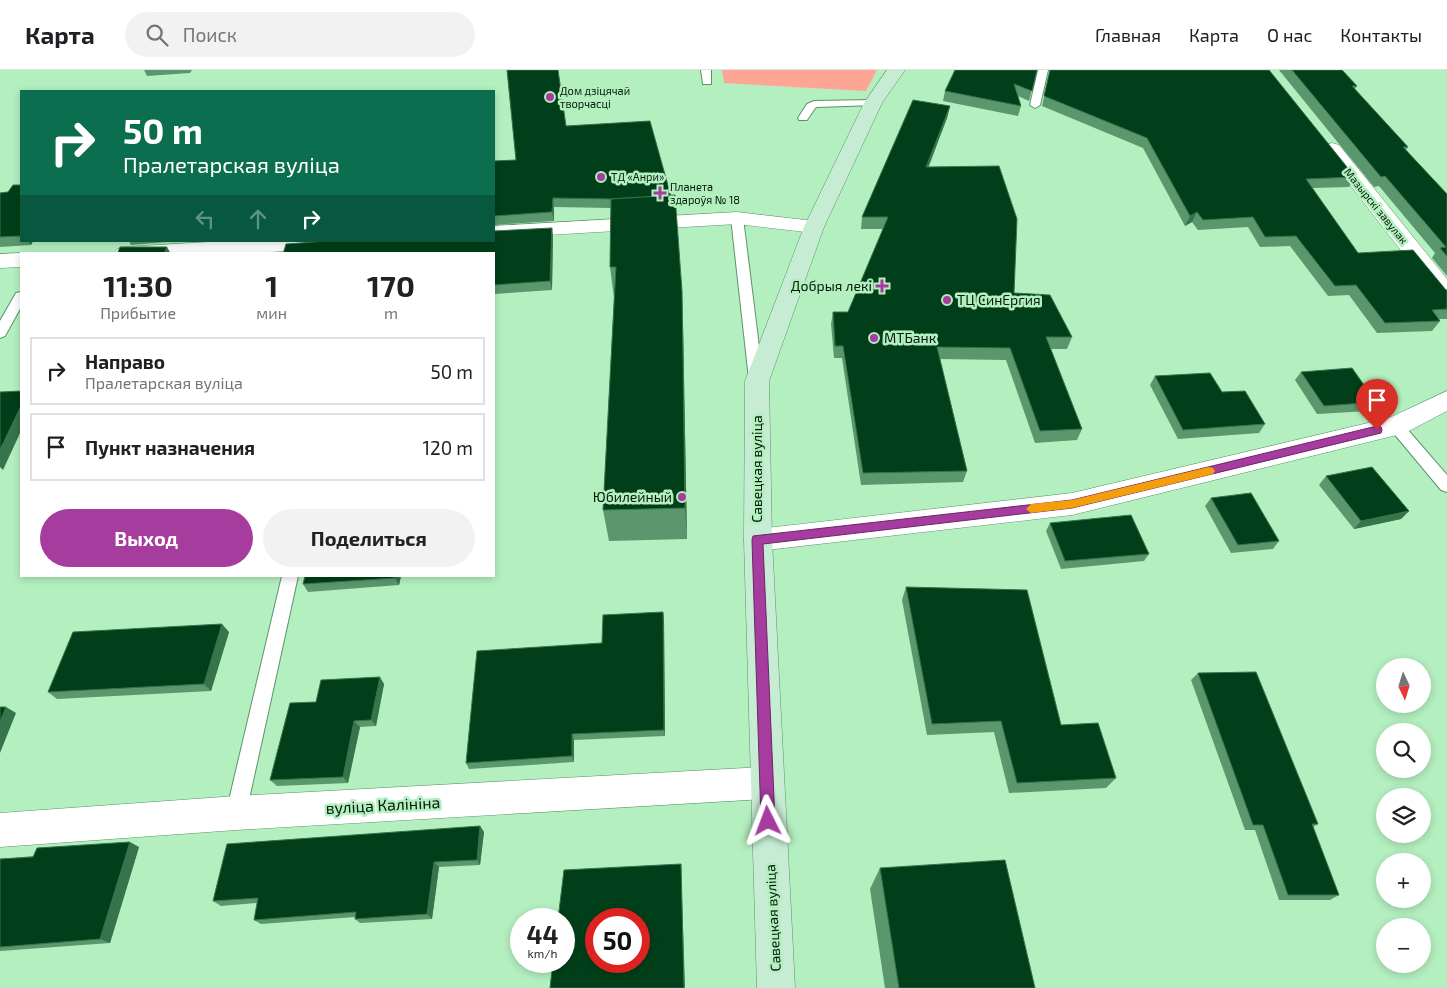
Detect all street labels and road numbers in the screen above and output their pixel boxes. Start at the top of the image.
street label: Мазырскі завулак [1341,165,1411,247]
street label: Савецкая вуліца [748,415,765,523]
street label: вуліца Калініна [325,792,441,818]
street label: Савецкая вуліца [761,864,784,972]

